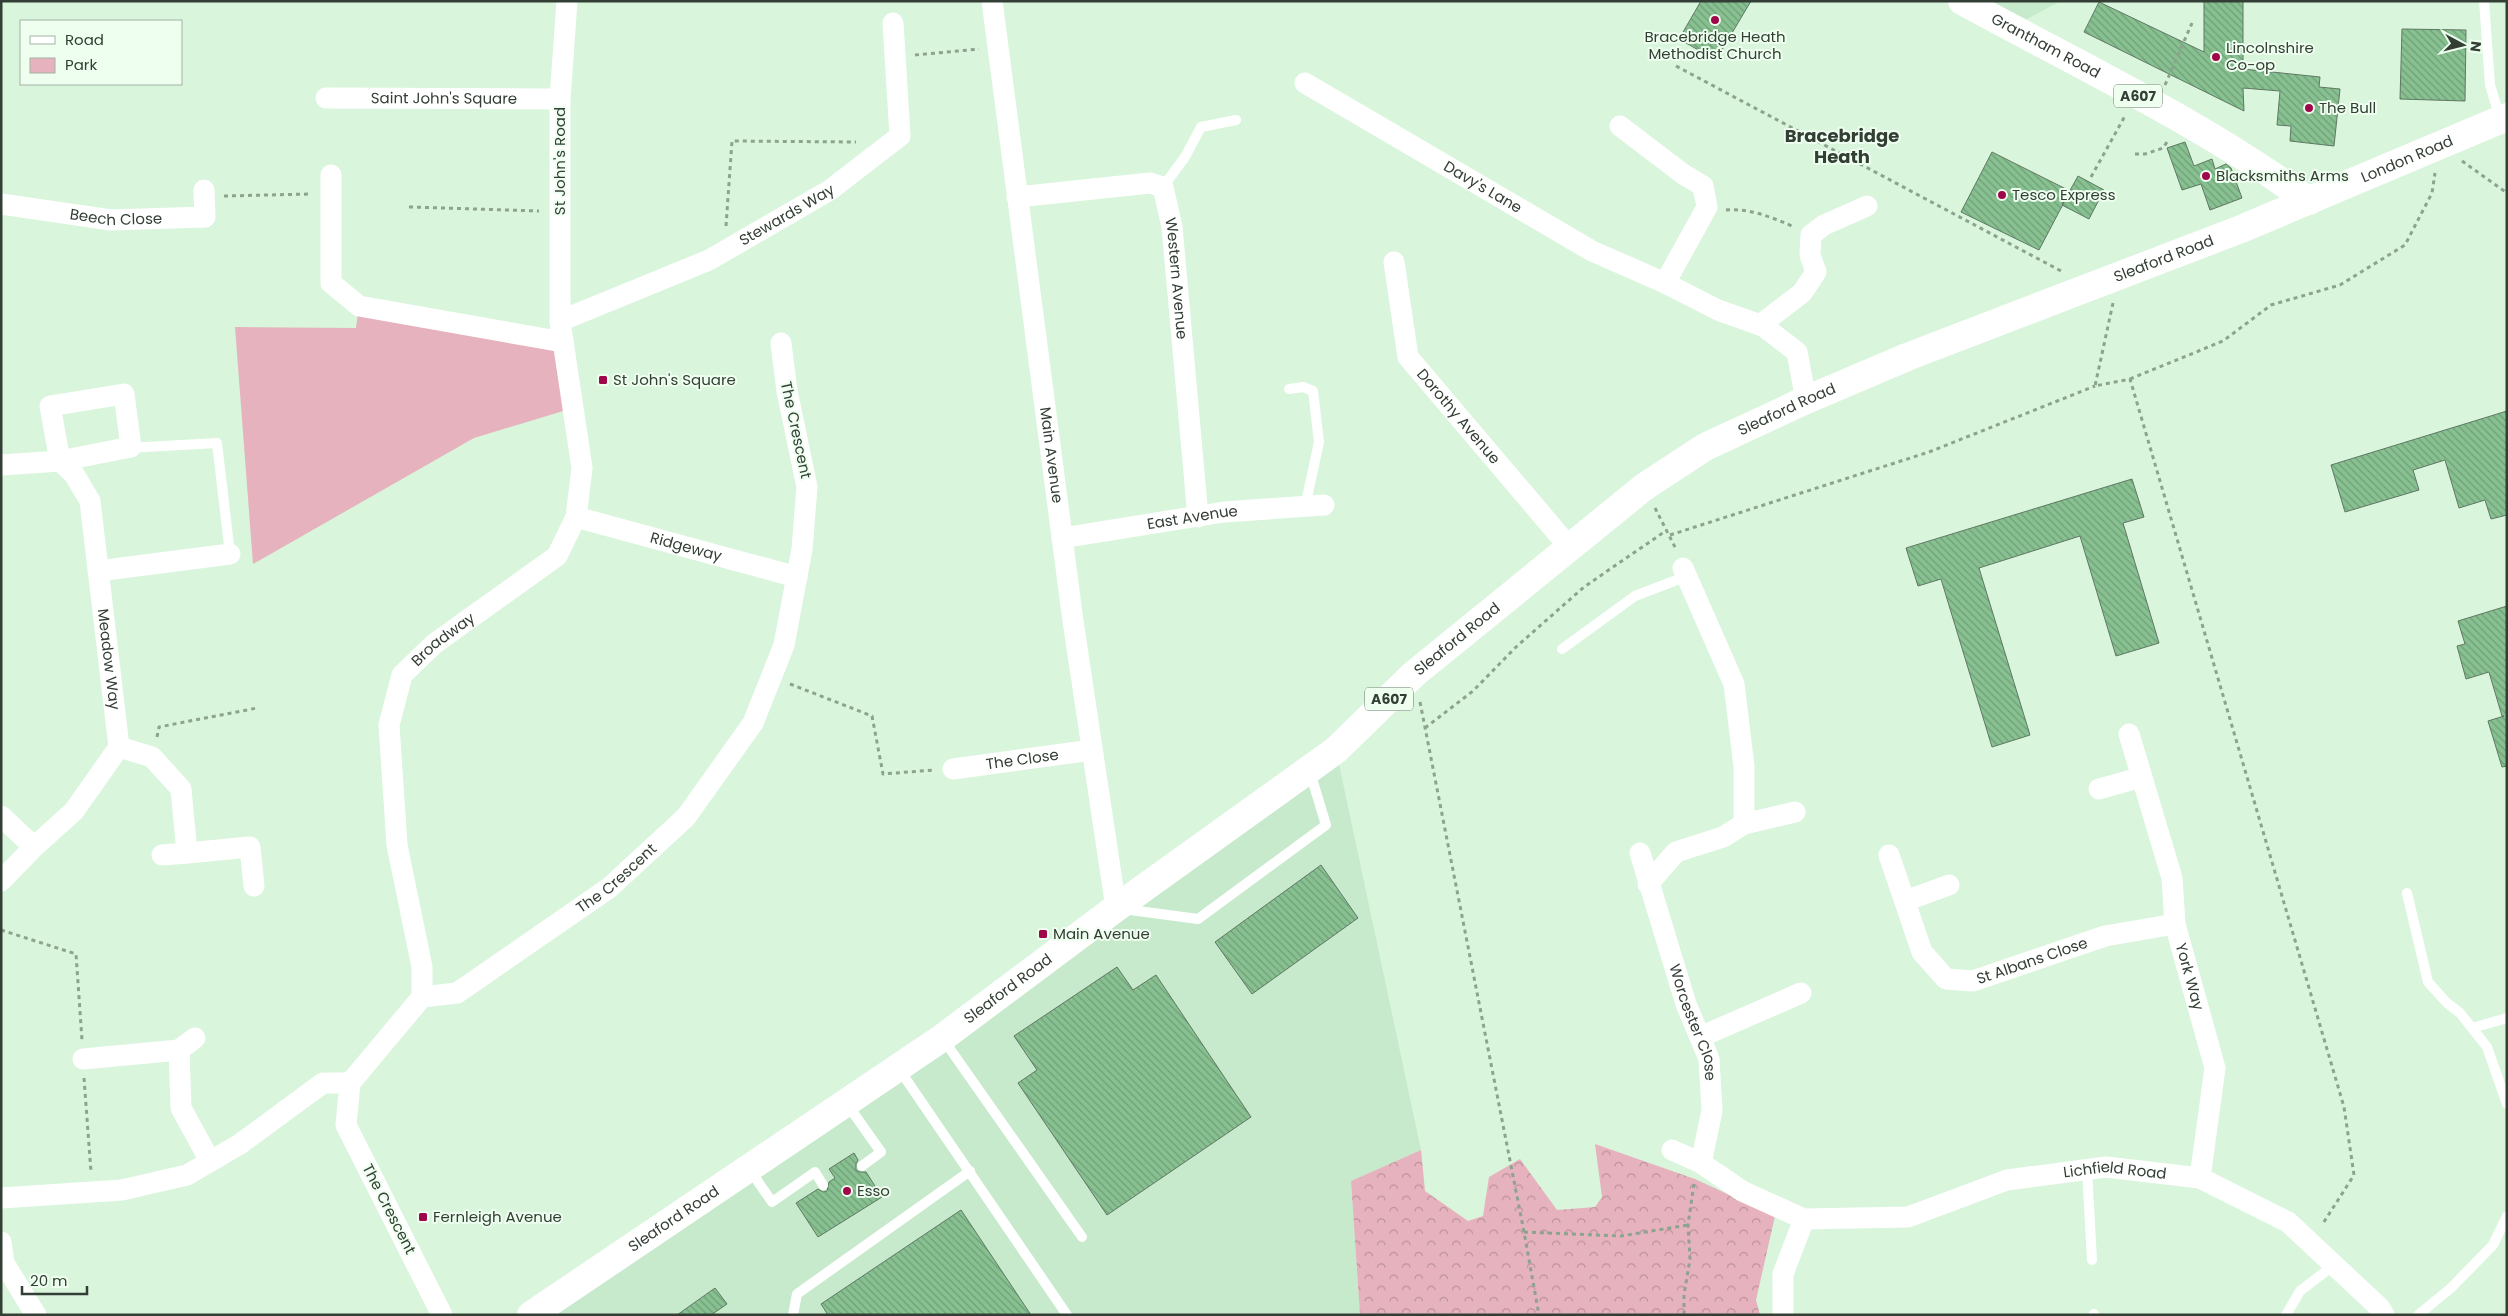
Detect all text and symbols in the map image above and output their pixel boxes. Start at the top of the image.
street label: Grantham Road [1988,8,2104,83]
marker: Bracebridge Heath Methodist Church [1709,14,1721,26]
legend [20,20,182,85]
north arrow [2438,20,2488,70]
place label: Bracebridge Heath Methodist Church [1644,26,1786,64]
text: Road [65,29,104,50]
place label: Lincolnshire Co-op [2226,37,2314,75]
text: N [2465,40,2486,53]
marker: Lincolnshire Co-op [2210,51,2222,63]
text: Park [65,54,97,75]
road number: A607 [2114,84,2162,108]
street label: Saint John's Square [371,87,517,109]
place label: The Bull [2319,97,2376,118]
marker: The Bull [2303,102,2315,114]
street label: St John's Road [549,107,570,215]
district label: Bracebridge Heath [1785,123,1899,169]
street label: London Road [2358,130,2456,187]
street label: Davy's Lane [1440,155,1526,218]
place label: Blacksmiths Arms [2216,165,2349,186]
marker: Blacksmiths Arms [2200,170,2212,182]
street label: Stewards Way [735,178,839,250]
place label: Tesco Express [2012,184,2116,205]
marker: Tesco Express [1996,189,2008,201]
street label: Beech Close [69,203,162,230]
street label: Western Avenue [1160,215,1193,340]
street label: Sleaford Road [2111,230,2216,287]
street label: Dorothy Avenue [1412,364,1505,468]
place label: St John's Square [613,369,736,390]
marker: St John's Square [597,374,609,386]
street label: Sleaford Road [1734,378,1839,440]
street label: The Crescent [776,379,817,480]
street label: Main Avenue [1035,406,1069,504]
street label: East Avenue [1145,500,1238,534]
street label: Ridgeway [648,527,725,566]
street label: Sleaford Road [1409,597,1504,680]
street label: Meadow Way [93,607,126,711]
street label: Broadway [406,607,479,671]
road number: A607 [1365,688,1413,711]
street label: The Close [985,744,1060,774]
street label: The Crescent [572,838,661,918]
place label: Main Avenue [1053,923,1150,944]
marker: Main Avenue [1037,928,1049,940]
street label: St Albans Close [1974,932,2090,989]
street label: York Way [2171,940,2210,1013]
street label: Sleaford Road [959,948,1056,1028]
street label: Worcester Close [1664,961,1721,1081]
street label: Lichfield Road [2062,1156,2168,1184]
street label: The Crescent [358,1160,421,1258]
street label: Sleaford Road [624,1180,723,1257]
place label: Esso [857,1180,890,1201]
marker: Esso [841,1185,853,1197]
place label: Fernleigh Avenue [433,1206,562,1227]
marker: Fernleigh Avenue [417,1211,429,1223]
scale bar [22,1264,88,1296]
text: 20 m [30,1270,68,1291]

